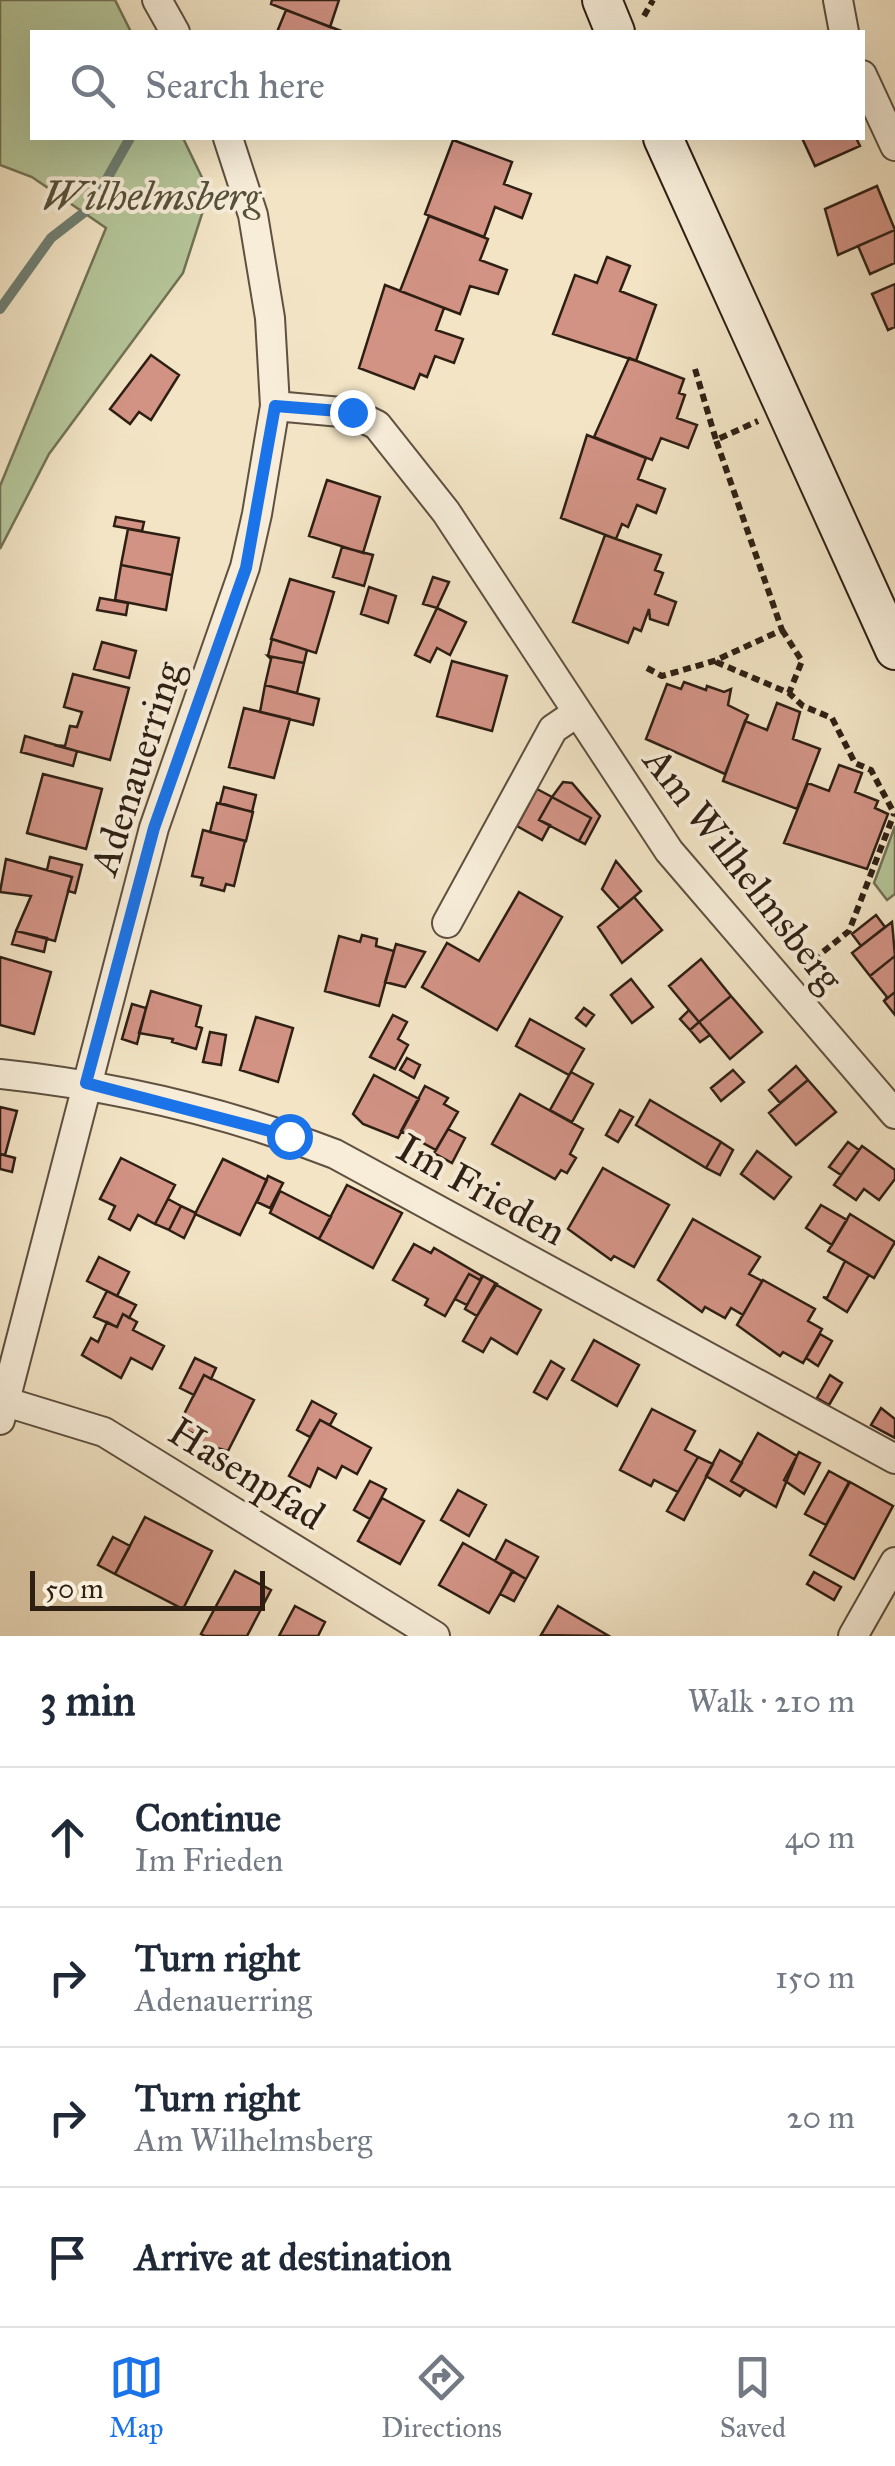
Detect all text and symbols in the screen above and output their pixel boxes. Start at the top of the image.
search box [30,30,865,140]
icon: search [65,58,120,113]
text: Search here [145,62,325,108]
park label: Wilhelmsberg [42,172,263,221]
route end [330,390,376,436]
street label: Adenauerring [78,655,194,883]
street label: Am Wilhelmsberg [632,736,854,1001]
route start [267,1114,313,1160]
street label: Im Frieden [389,1123,575,1256]
street label: Hasenpfad [160,1406,334,1540]
scale bar [30,1566,265,1610]
text: 50 m [45,1571,104,1606]
text: 3 min [40,1675,135,1727]
text: Walk · 210 m [688,1682,855,1721]
text: Continue [135,1795,281,1841]
icon: ahead [40,1810,95,1865]
text: 40 m [785,1818,855,1857]
text: Im Frieden [135,1841,283,1880]
text: Turn right [135,1935,301,1981]
icon: right [40,1950,95,2005]
text: 150 m [775,1958,855,1997]
text: Adenauerring [135,1981,312,2020]
text: Turn right [135,2075,301,2121]
icon: right [40,2090,95,2145]
text: 20 m [787,2098,855,2137]
text: Am Wilhelmsberg [135,2121,372,2160]
icon: arrive [40,2230,95,2285]
text: Arrive at destination [135,2234,452,2280]
tab: Map [109,2350,164,2445]
tab: Directions [381,2350,502,2445]
tab: Saved [720,2350,786,2445]

